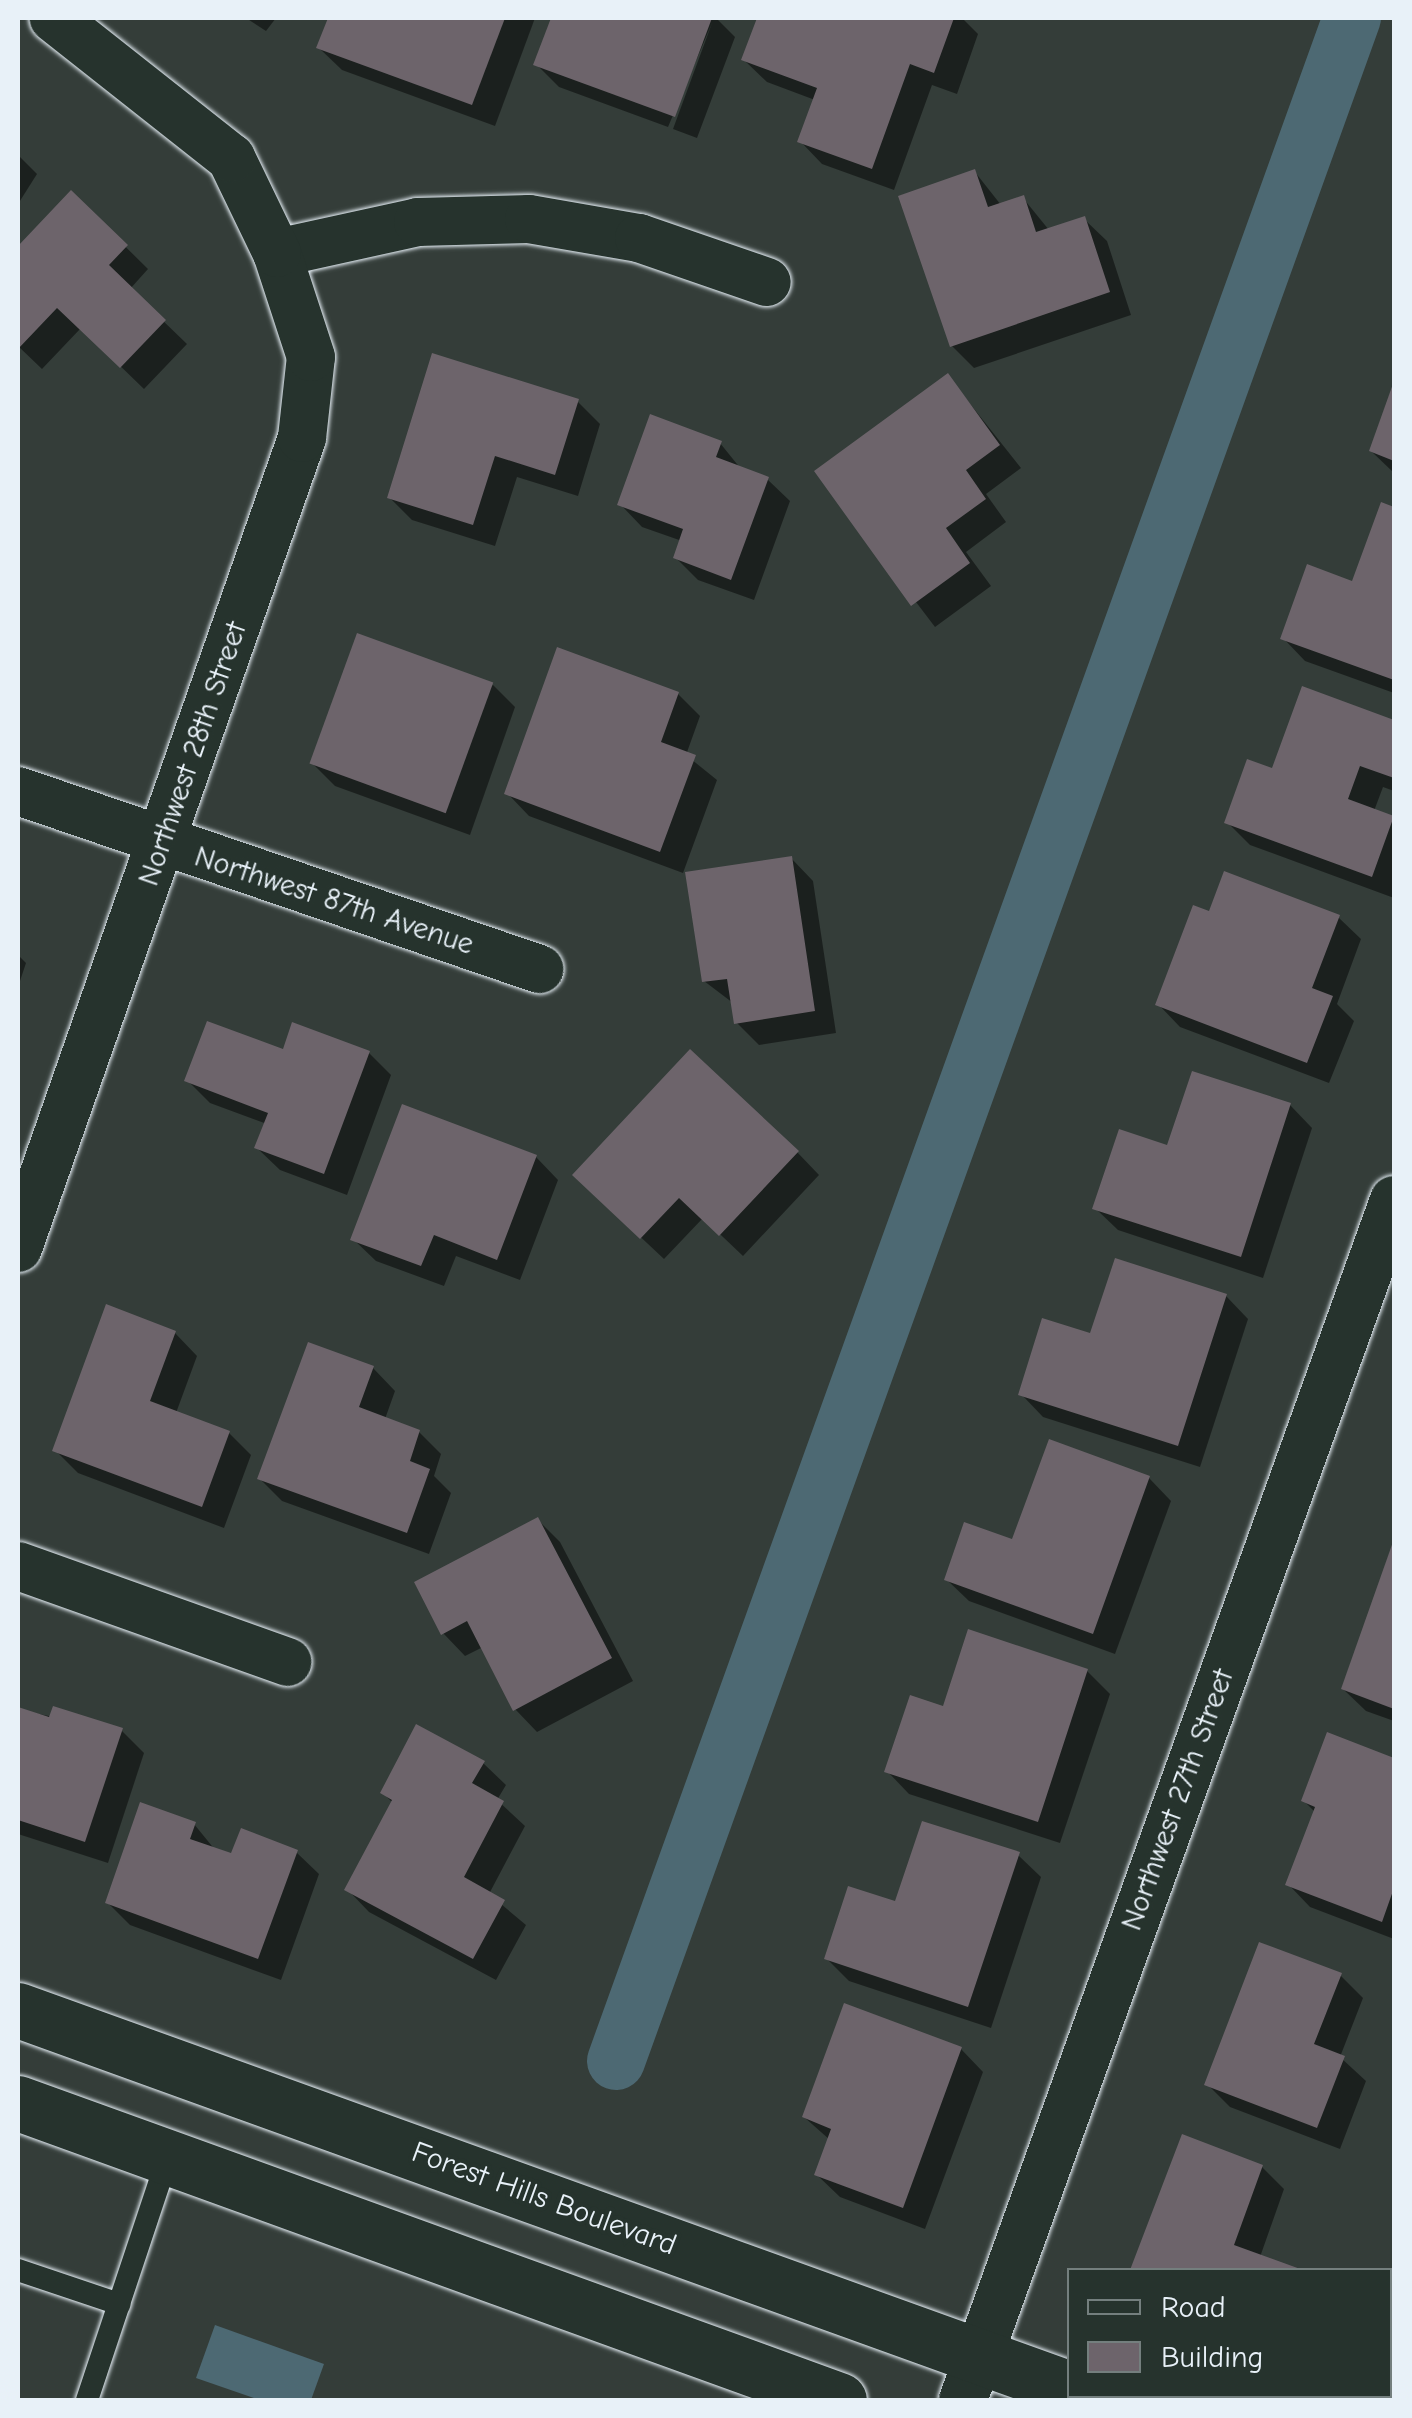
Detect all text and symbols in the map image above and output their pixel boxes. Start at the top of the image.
street label: Northwest 28th Street [131,617,255,891]
street label: Northwest 87th Avenue [190,839,478,963]
street label: Northwest 27th Street [1114,1664,1242,1936]
street label: Forest Hills Boulevard [407,2134,681,2264]
legend [1067,2268,1392,2398]
text: Road [1161,2290,1226,2325]
text: Building [1161,2340,1264,2375]

